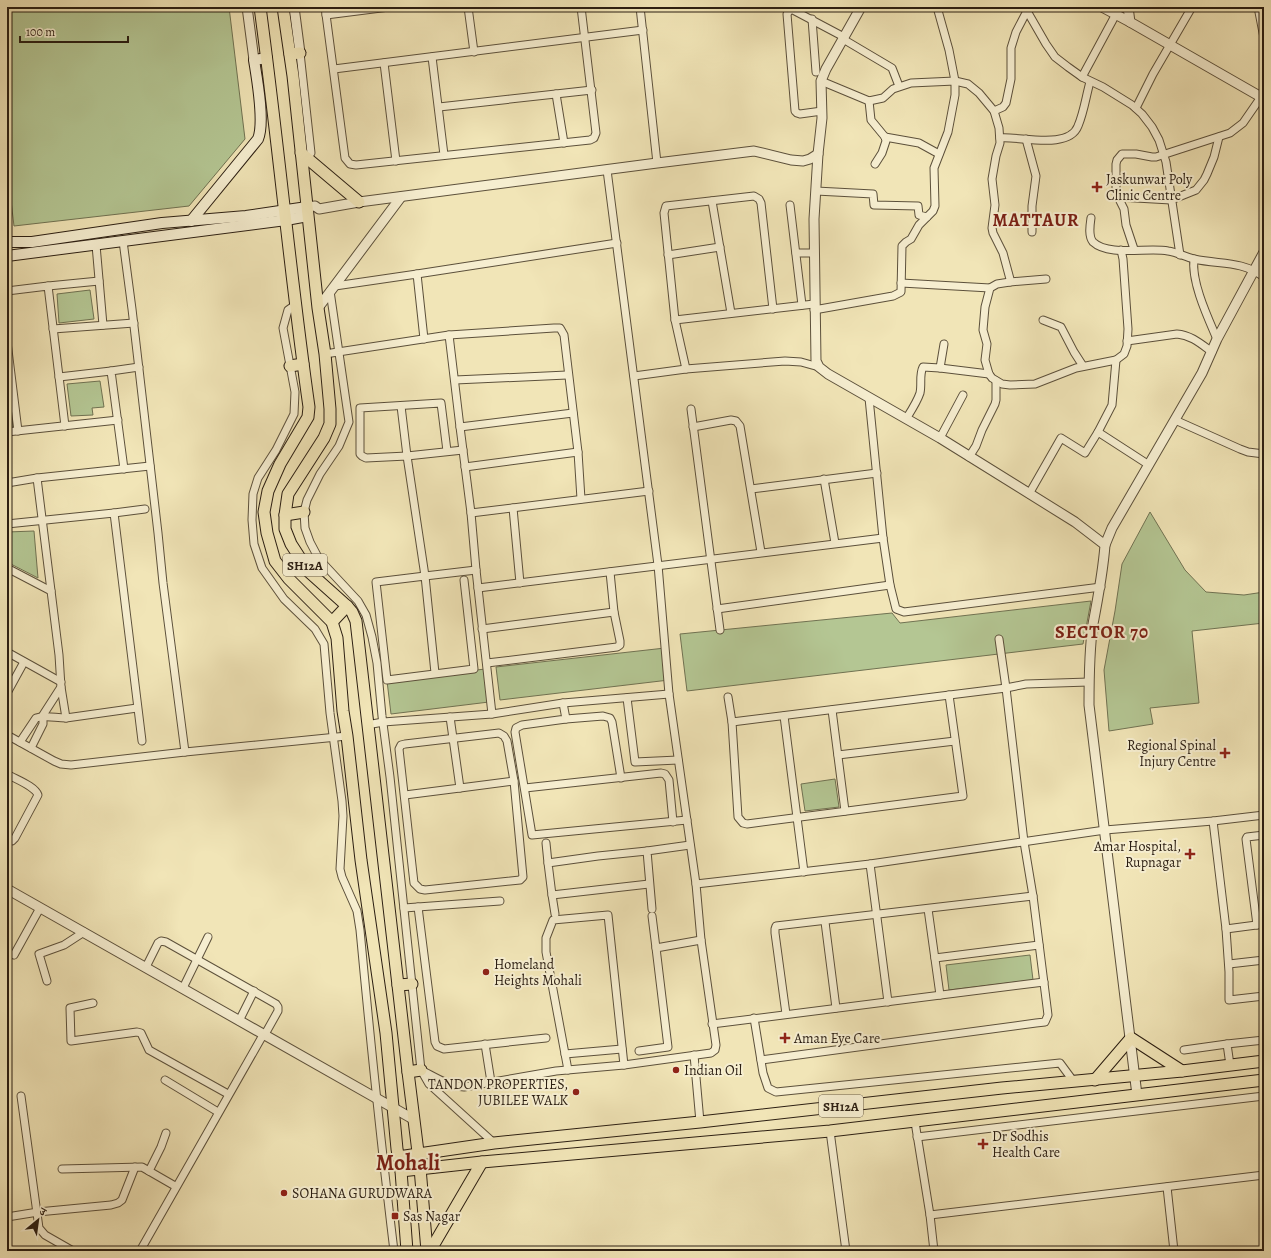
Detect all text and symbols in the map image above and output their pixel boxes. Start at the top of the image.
scale bar [20,18,128,44]
text: 100 m [26,24,55,40]
place label: Jaskunwar Poly Clinic Centre [1106,170,1193,205]
marker: Jaskunwar Poly Clinic Centre [1091,181,1103,193]
district label: MATTAUR [992,208,1080,232]
road number: SH12A [283,554,327,576]
district label: SECTOR 70 [1055,620,1149,644]
place label: Regional Spinal Injury Centre [1127,736,1217,771]
marker: Regional Spinal Injury Centre [1219,747,1231,759]
place label: Amar Hospital, Rupnagar [1093,837,1182,872]
marker: Amar Hospital, Rupnagar [1184,848,1196,860]
place label: Homeland Heights Mohali [494,955,582,990]
marker: Homeland Heights Mohali [481,967,491,977]
place label: Aman Eye Care [793,1029,880,1048]
marker: Aman Eye Care [779,1032,791,1044]
place label: Indian Oil [684,1061,743,1080]
marker: Indian Oil [671,1065,681,1075]
place label: TANDON PROPERTIES, JUBILEE WALK [428,1075,568,1110]
marker: TANDON PROPERTIES, JUBILEE WALK [571,1087,581,1097]
road number: SH12A [819,1095,863,1117]
place label: Dr Sodhis Health Care [992,1127,1060,1162]
marker: Dr Sodhis Health Care [977,1138,989,1150]
district label: Mohali [376,1148,440,1178]
place label: SOHANA GURUDWARA [292,1184,433,1203]
marker: SOHANA GURUDWARA [279,1188,289,1198]
north arrow [18,1200,58,1240]
text: उ [36,1203,50,1220]
place label: Sas Nagar [403,1207,461,1226]
marker: Sas Nagar [390,1211,400,1221]

